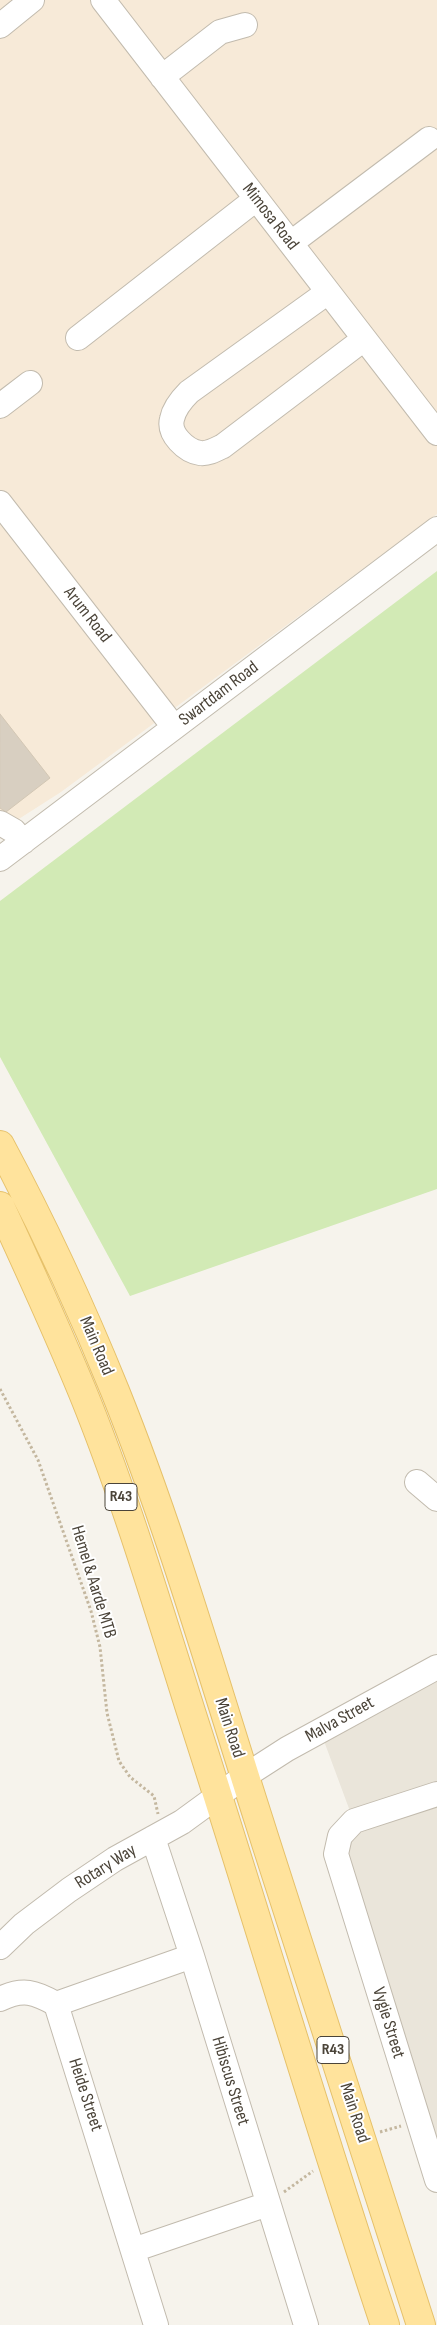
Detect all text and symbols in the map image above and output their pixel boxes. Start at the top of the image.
street label: Mimosa Road [237,179,303,255]
street label: Arum Road [58,583,116,647]
street label: Swartdam Road [175,657,263,731]
street label: Main Road [74,1313,118,1379]
road number: R43 [105,1484,137,1510]
street label: Hemel & Aarde MTB [66,1523,120,1641]
street label: Malva Street [302,1692,378,1748]
street label: Main Road [209,1695,249,1761]
street label: Rotary Way [71,1840,141,1894]
street label: Vygie Street [367,1985,409,2061]
street label: Hibiscus Street [206,2034,254,2128]
road number: R43 [317,2036,349,2064]
street label: Heide Street [63,2056,107,2134]
street label: Main Road [334,2080,374,2146]

